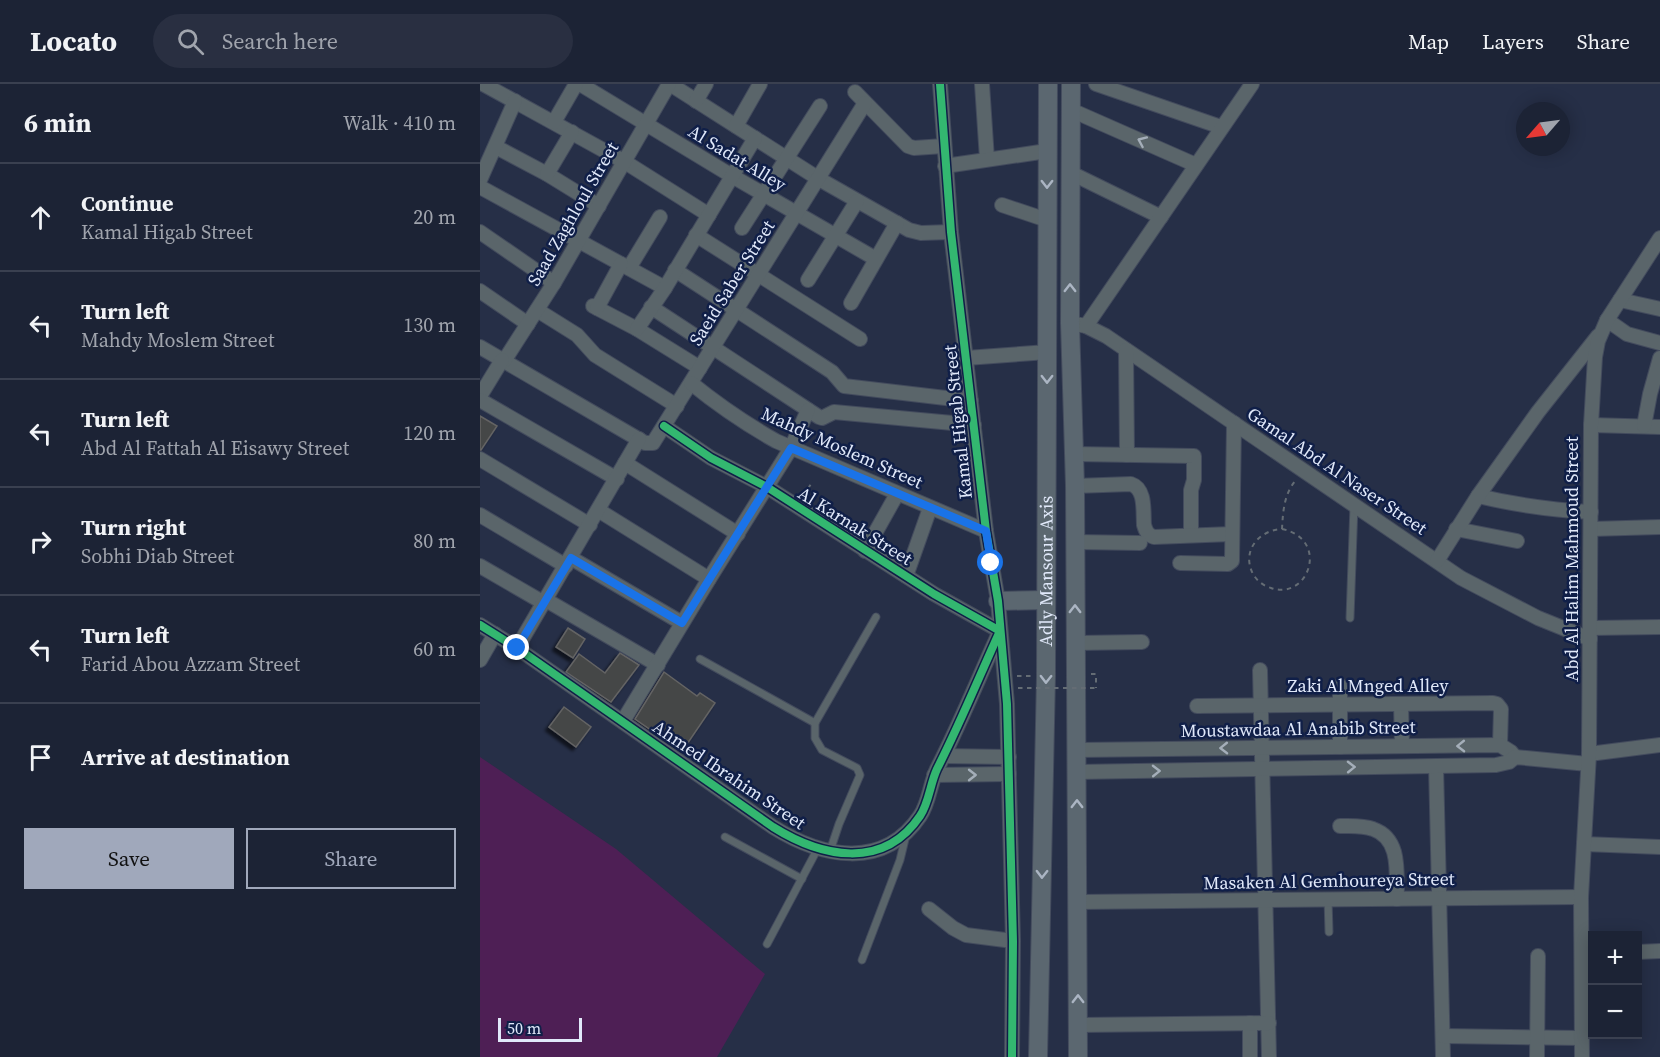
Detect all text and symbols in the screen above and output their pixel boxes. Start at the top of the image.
search box [153,14,573,68]
text: Locato [30,22,117,60]
icon: search [174,25,207,58]
text: Search here [222,26,338,56]
text: Map [1408,27,1449,56]
text: Layers [1482,27,1544,56]
text: Share [1577,27,1630,56]
north arrow [1516,102,1570,156]
text: 6 min [24,105,91,141]
text: Walk · 410 m [343,109,456,137]
street label: Al Sadat Alley [684,119,792,197]
one-way arrow [1137,136,1148,148]
street label: Saad Zaghloul Street [521,137,624,290]
one-way arrow [1041,180,1053,189]
text: Continue [81,188,174,218]
icon: ahead [24,201,57,234]
text: 20 m [413,203,456,231]
street label: Saeid Saber Street [683,215,780,350]
text: Kamal Higab Street [81,218,253,246]
one-way arrow [1064,283,1076,292]
text: Turn left [81,296,169,326]
icon: left [24,309,57,342]
text: 130 m [403,311,456,339]
text: Mahdy Moslem Street [81,326,275,354]
street label: Kamal Higab Street [937,344,978,500]
one-way arrow [1041,375,1053,384]
street label: Mahdy Moslem Street [758,401,927,494]
street label: Gamal Abd Al Naser Street [1242,401,1432,540]
text: Turn left [81,404,169,434]
icon: left [24,417,57,450]
text: 120 m [403,419,456,447]
text: Abd Al Fattah Al Eisawy Street [81,434,349,462]
street label: Abd Al Halim Mahmoud Street [1559,436,1584,682]
street label: Al Karnak Street [793,480,917,571]
street label: Adly Mansour Axis [1033,495,1059,647]
text: Turn right [81,512,186,542]
icon: right [24,525,57,558]
text: 80 m [413,527,456,555]
text: Sobhi Diab Street [81,542,234,570]
route start [977,549,1003,575]
one-way arrow [1069,604,1081,613]
text: Turn left [81,620,169,650]
icon: left [24,633,57,666]
route end [503,634,529,660]
text: 60 m [413,635,456,663]
text: Farid Abou Azzam Street [81,650,300,678]
street label: Zaki Al Mnged Alley [1288,673,1449,698]
one-way arrow [1039,675,1052,684]
street label: Ahmed Ibrahim Street [648,714,811,835]
street label: Moustawdaa Al Anabib Street [1180,714,1416,743]
one-way arrow [1457,740,1466,752]
icon: arrive [24,741,57,774]
text: Arrive at destination [81,742,290,772]
one-way arrow [1220,742,1229,754]
one-way arrow [1346,761,1355,774]
one-way arrow [1151,765,1160,777]
one-way arrow [967,769,976,781]
one-way arrow [1070,799,1083,808]
button: Save [24,828,234,889]
button: Share [246,828,456,889]
street label: Masaken Al Gemhoureya Street [1203,866,1455,895]
one-way arrow [1035,870,1048,879]
map controls [1588,931,1642,1039]
button: + [1588,931,1642,985]
button: − [1588,985,1642,1039]
one-way arrow [1072,994,1084,1003]
scale bar [498,1015,582,1042]
text: 50 m [507,1017,541,1039]

